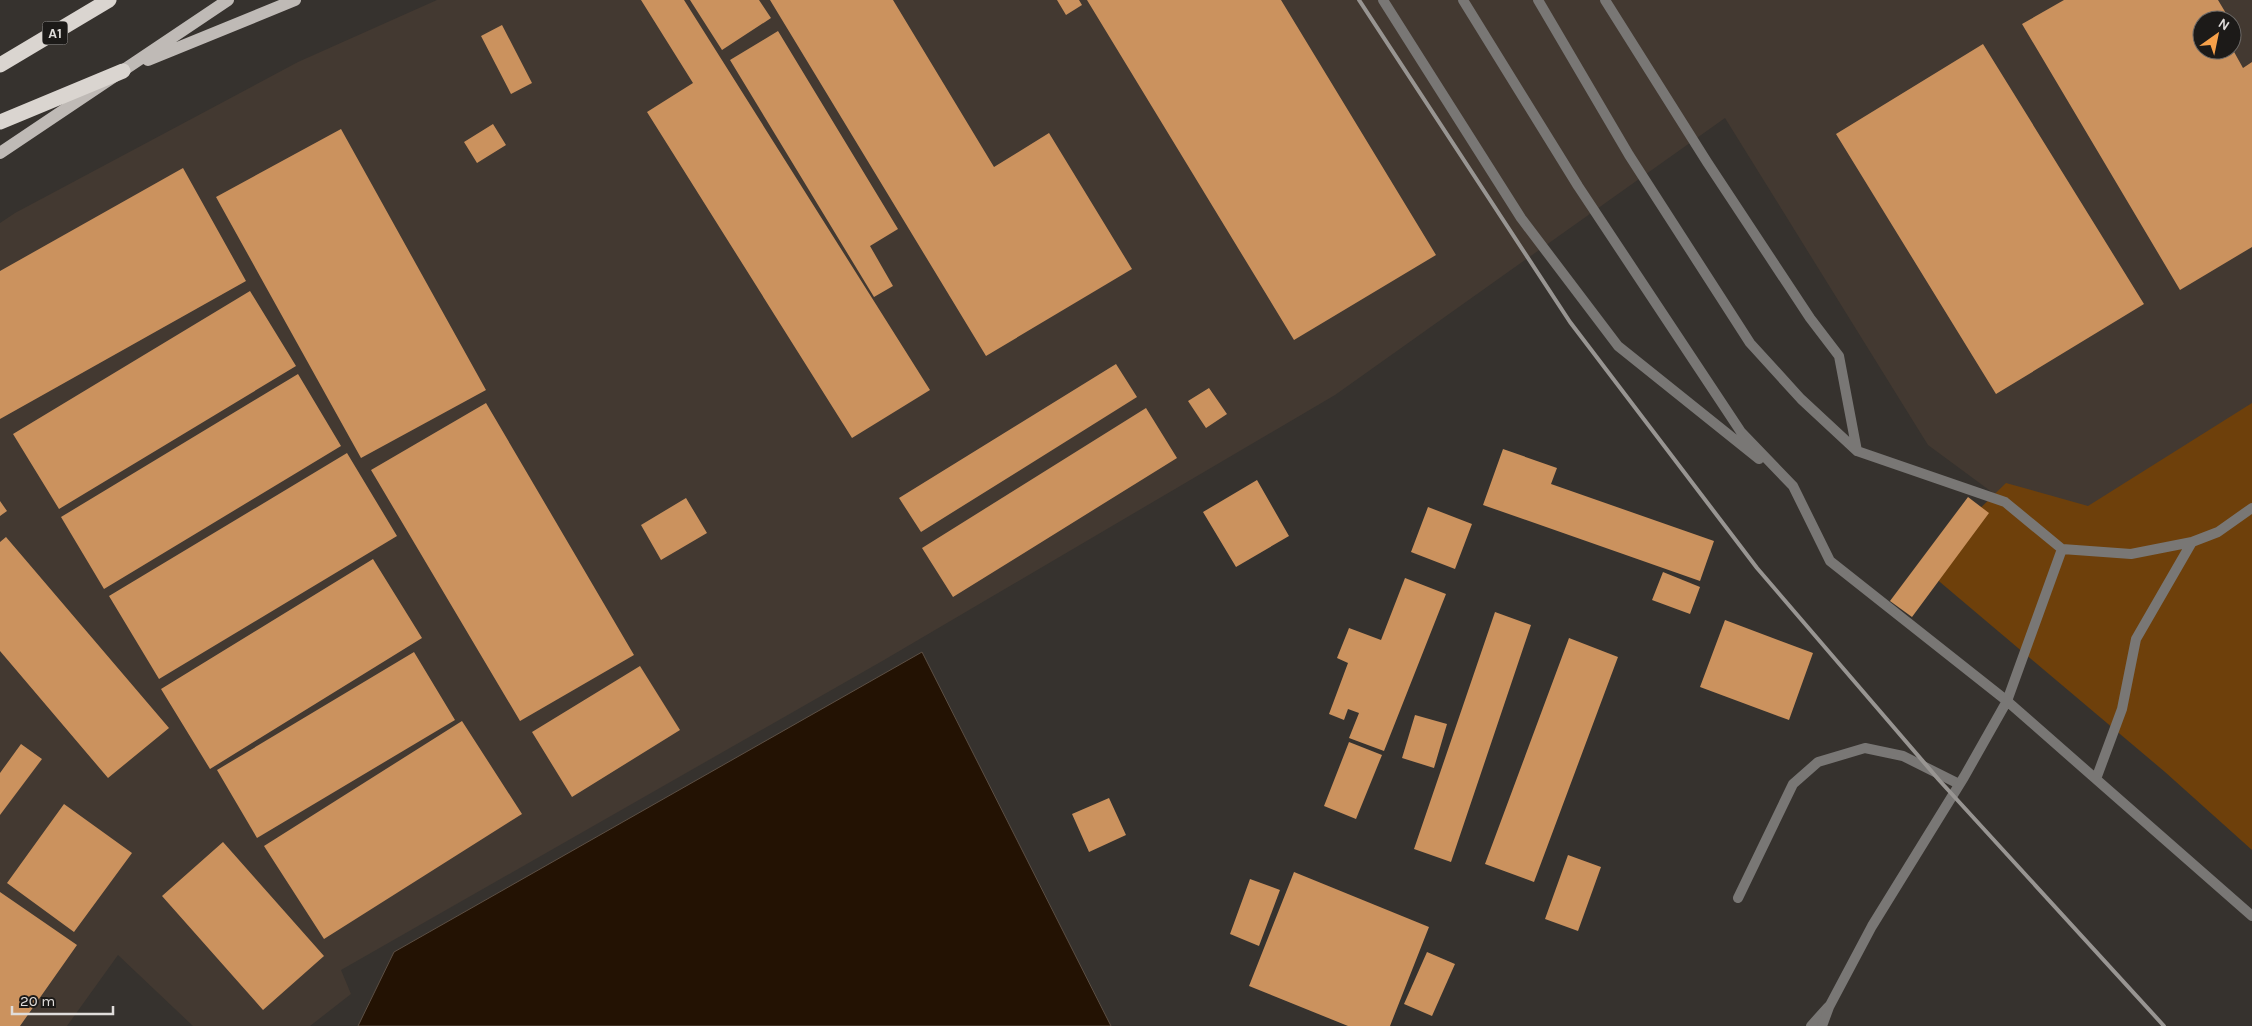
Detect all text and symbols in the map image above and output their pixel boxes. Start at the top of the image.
north arrow [2192,10,2242,60]
text: N [2215,15,2233,34]
road number: A1 [42,22,68,44]
scale bar [12,984,114,1016]
text: 20 m [20,992,55,1010]

